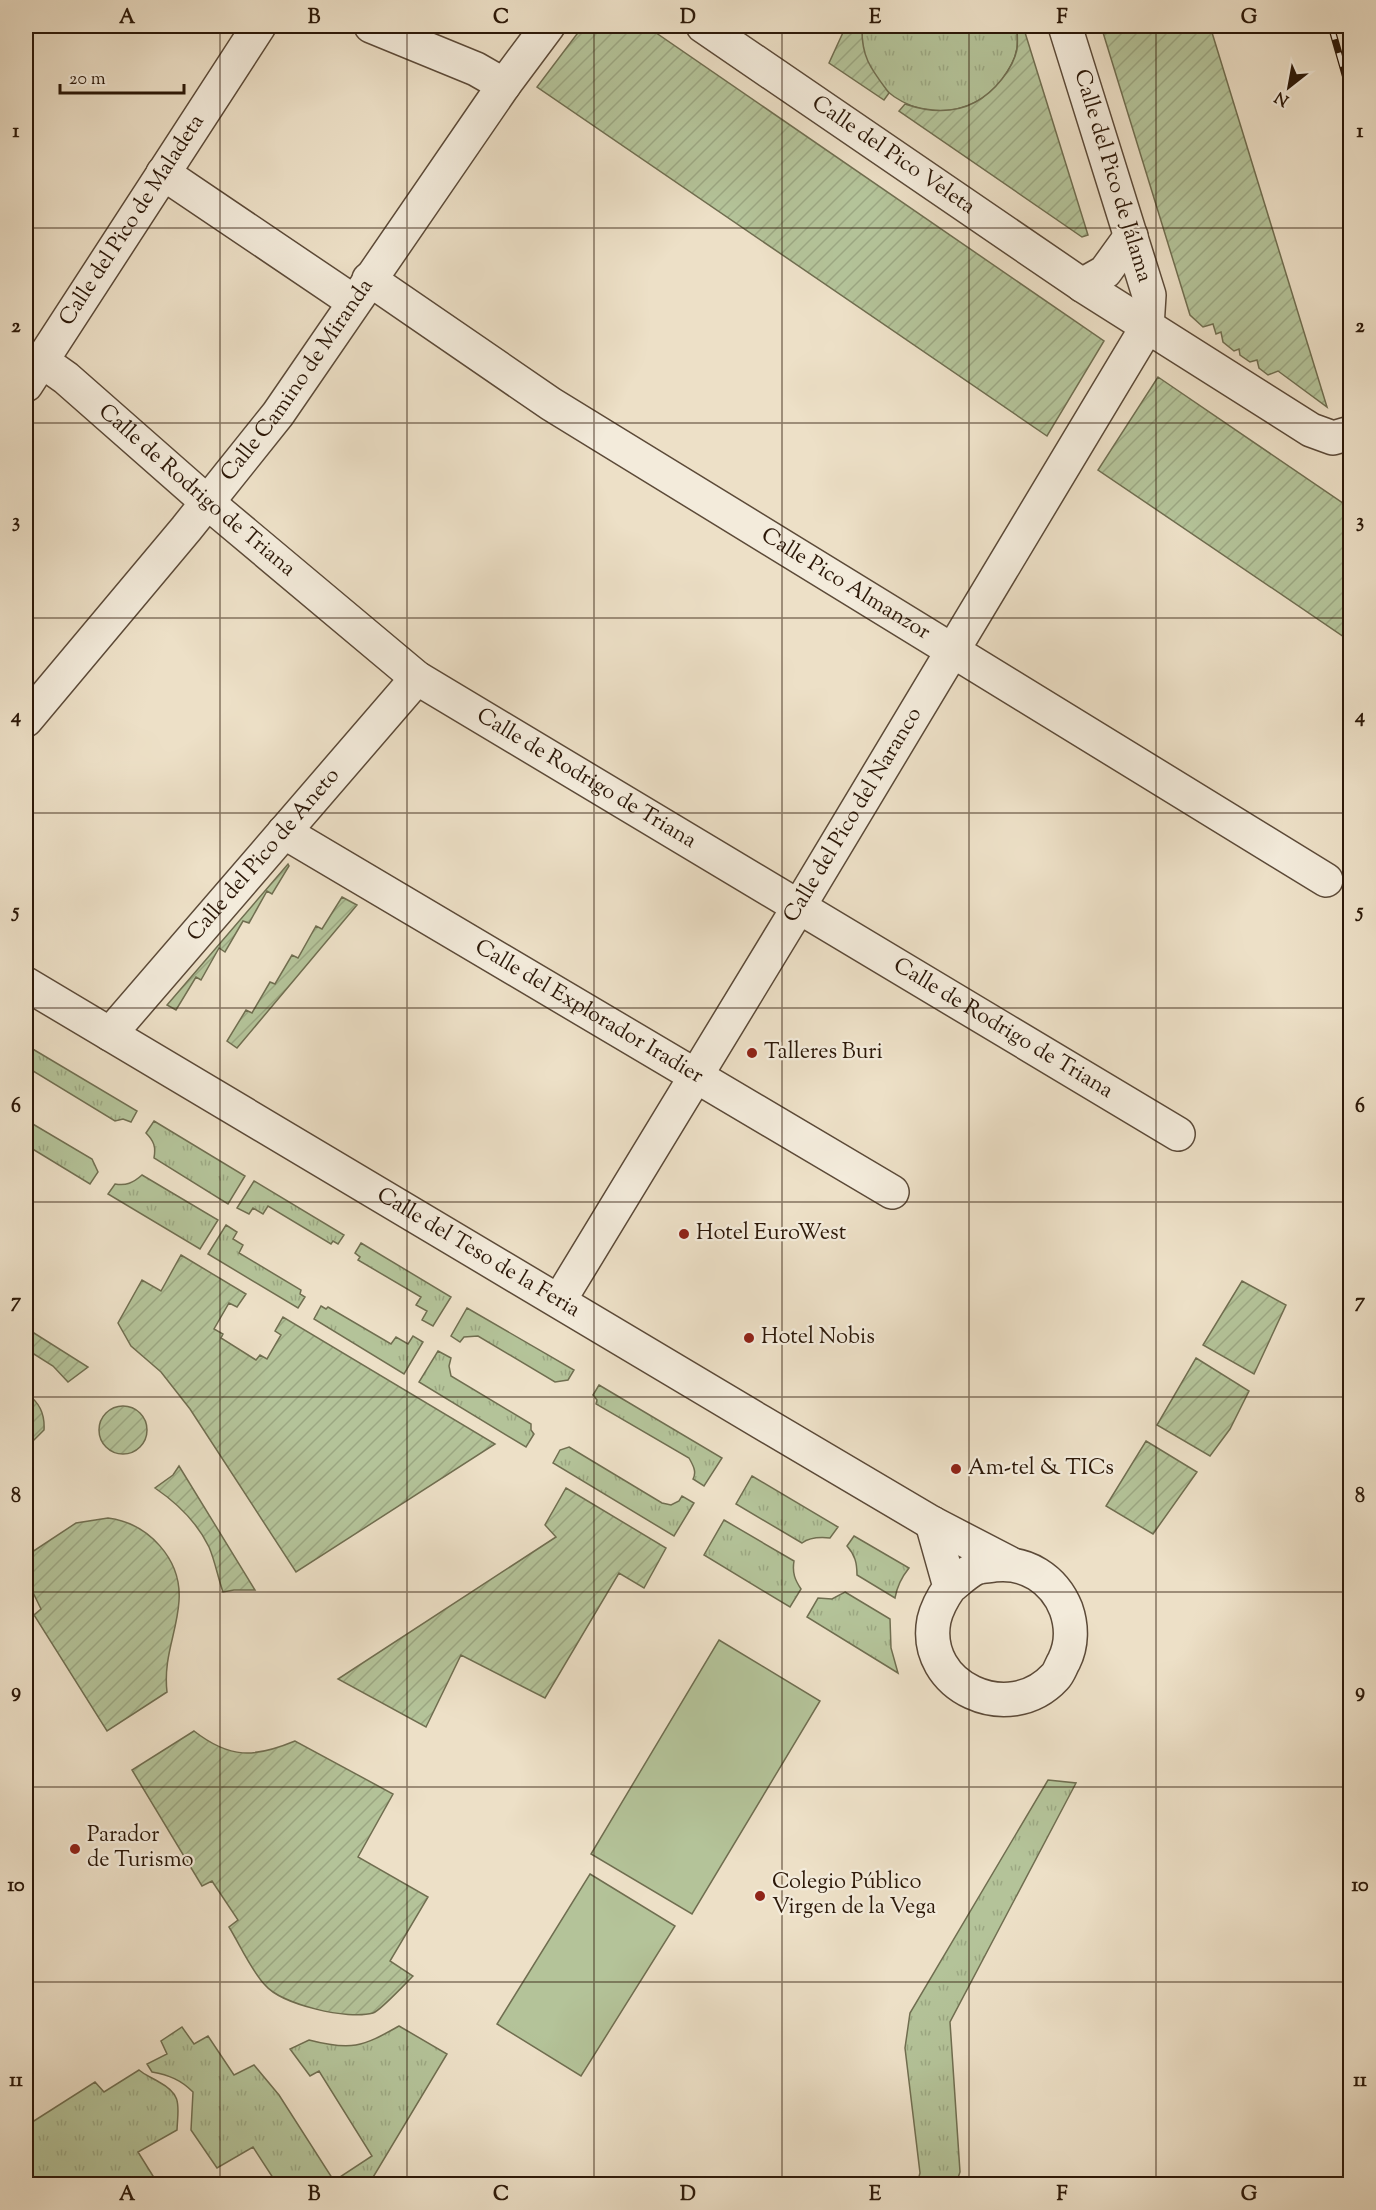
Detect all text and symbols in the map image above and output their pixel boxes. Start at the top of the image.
text: A [119,4,136,33]
text: B [308,4,321,33]
text: C [493,4,509,33]
text: D [680,4,696,33]
text: E [869,4,882,33]
text: F [1056,4,1068,33]
text: G [1241,4,1258,33]
scale bar [60,57,184,95]
north arrow [1259,57,1319,117]
street label: Calle del Pico de Jálama [1064,66,1160,286]
text: 20 m [69,67,106,93]
text: N [1271,84,1294,111]
street label: Calle del Pico Veleta [804,88,981,223]
street label: Calle del Pico de Maladeta [52,109,213,333]
text: 1 [13,118,20,147]
text: 1 [1357,118,1364,147]
street label: Calle Camino de Miranda [214,273,382,489]
text: 2 [11,313,21,342]
text: 2 [1355,313,1365,342]
street label: Calle de Rodrigo de Triana [91,397,302,585]
text: 3 [12,508,20,537]
text: 3 [1356,508,1364,537]
street label: Calle Pico Almanzor [754,520,936,649]
street label: Calle de Rodrigo de Triana [470,701,702,858]
street label: Calle del Pico del Naranco [776,702,931,929]
text: 4 [10,703,21,732]
text: 4 [1354,703,1365,732]
street label: Calle del Pico de Aneto [180,761,348,949]
text: 5 [11,898,20,927]
text: 5 [1355,898,1364,927]
street label: Calle del Explorador Iradier [468,932,709,1093]
street label: Calle de Rodrigo de Triana [887,951,1119,1107]
place label: Talleres Buri [764,1037,883,1069]
marker: Talleres Buri [745,1046,759,1060]
text: 6 [11,1093,21,1122]
text: 6 [1355,1093,1365,1122]
street label: Calle del Teso de la Feria [370,1180,586,1326]
place label: Hotel EuroWest [696,1218,847,1250]
marker: Hotel EuroWest [677,1227,691,1241]
text: 7 [11,1288,22,1317]
text: 7 [1355,1288,1366,1317]
place label: Hotel Nobis [761,1322,875,1354]
marker: Hotel Nobis [742,1331,756,1345]
place label: Am-tel & TICs [968,1453,1114,1485]
marker: Am-tel & TICs [949,1462,963,1476]
text: 8 [11,1483,21,1512]
text: 8 [1355,1483,1365,1512]
text: 9 [11,1678,21,1707]
text: 9 [1355,1678,1365,1707]
place label: Parador de Turismo [87,1820,194,1877]
marker: Parador de Turismo [68,1842,82,1856]
place label: Colegio Público Virgen de la Vega [772,1867,936,1924]
text: 10 [7,1872,25,1901]
text: 10 [1351,1872,1369,1901]
marker: Colegio Público Virgen de la Vega [753,1889,767,1903]
text: 11 [9,2067,23,2096]
text: 11 [1353,2067,1367,2096]
text: A [119,2181,136,2210]
text: B [308,2181,321,2210]
text: C [493,2181,509,2210]
text: D [680,2181,696,2210]
text: E [869,2181,882,2210]
text: F [1056,2181,1068,2210]
text: G [1241,2181,1258,2210]

